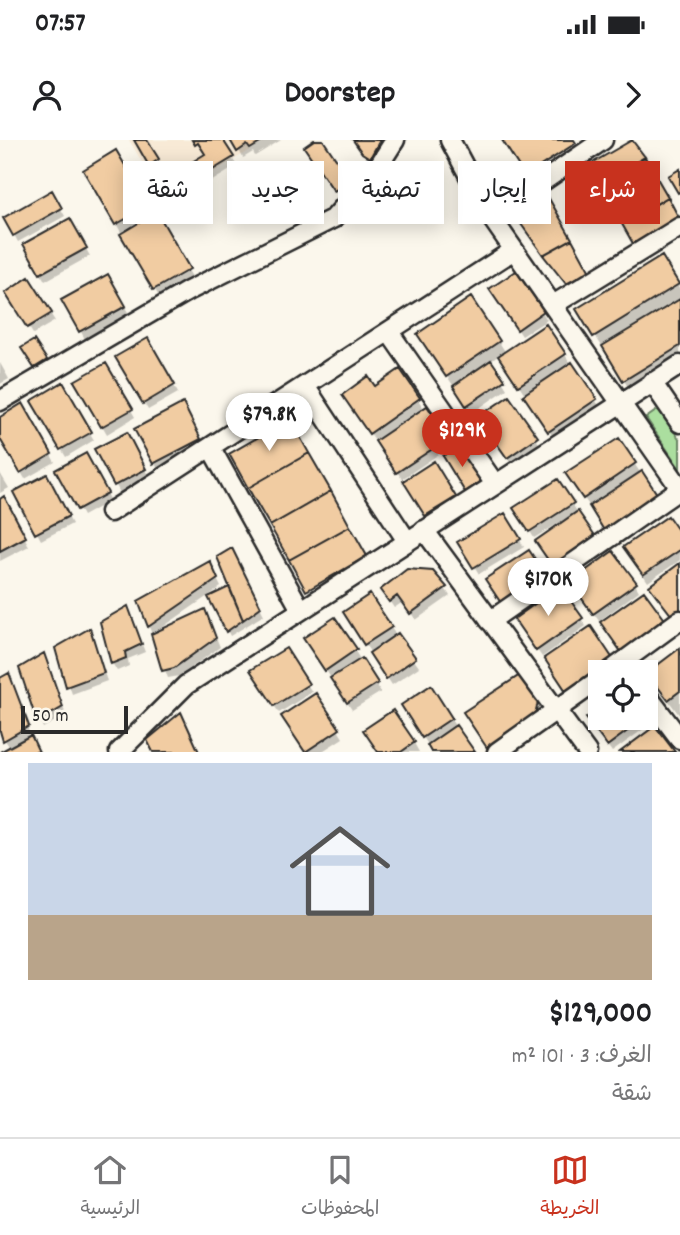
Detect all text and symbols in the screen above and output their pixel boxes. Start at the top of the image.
text: 07:57 [35,6,85,43]
text: Doorstep [285,72,396,118]
icon: person [28,76,66,114]
icon: forward [614,76,652,114]
chip: شقة [123,161,213,224]
chip: جديد [227,161,324,224]
chip: تصفية [338,161,444,224]
chip: إيجار [458,161,551,224]
chip: شراء [565,161,660,224]
pin: $79.8K [212,394,326,453]
text: $79.8K [242,399,296,432]
pin: $129K [413,410,511,469]
text: $129K [438,415,486,448]
pin: $170K [499,559,597,618]
text: $170K [524,564,572,597]
map controls [588,660,658,730]
button: locate [588,660,658,730]
scale bar [21,703,128,735]
text: 50 m [32,704,69,731]
icon: home [277,808,403,934]
text: $129,000 [549,994,652,1037]
text: الغرف: 3 · 101 m² [512,1041,652,1074]
text: شقة [612,1079,652,1112]
tab: الرئيسية [80,1151,140,1224]
tab: المحفوظات [301,1151,379,1224]
tab: الخريطة [540,1151,600,1224]

